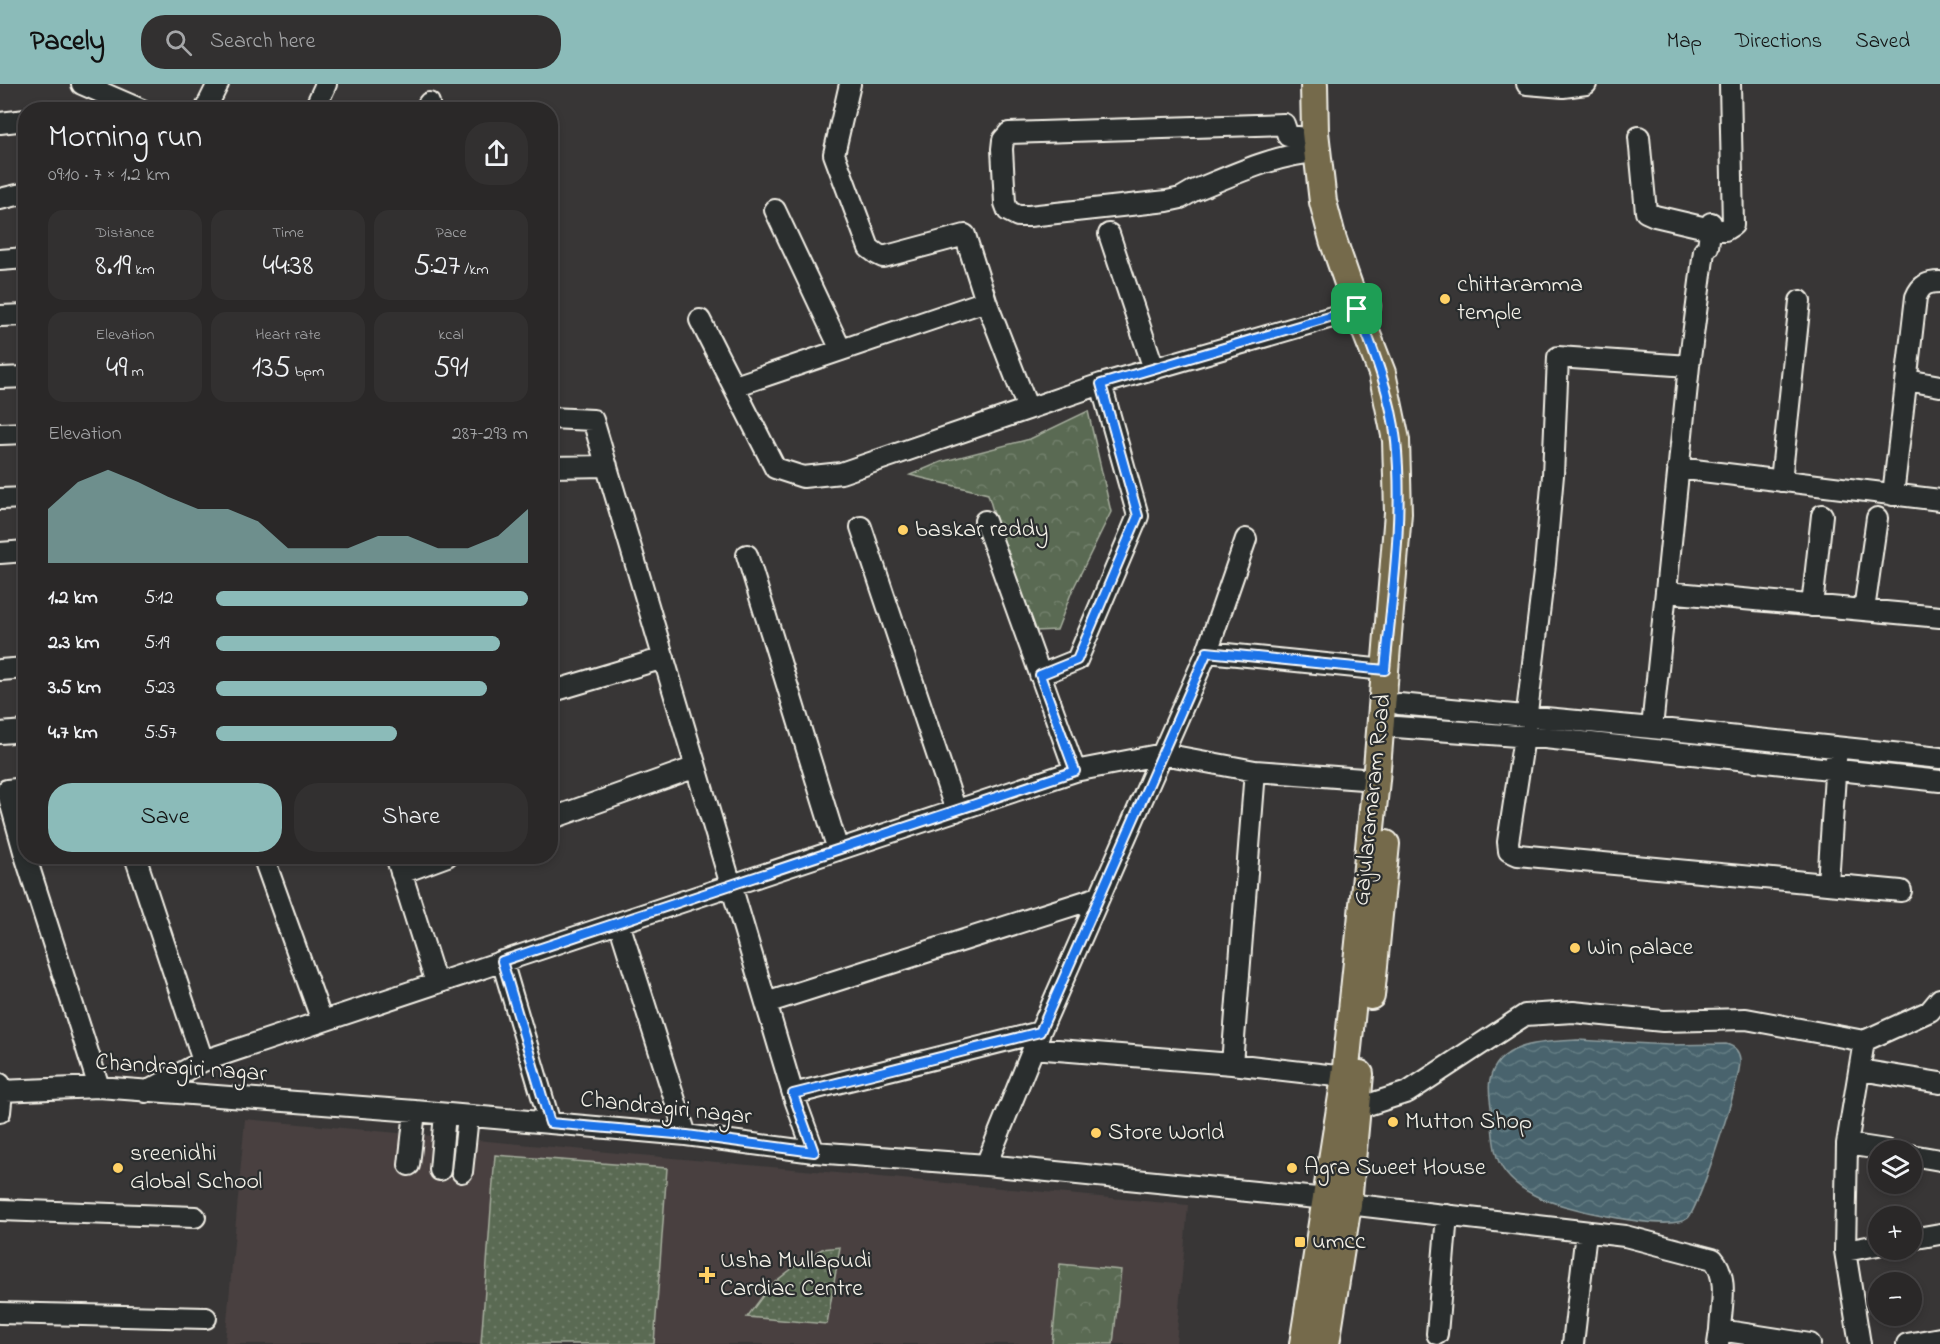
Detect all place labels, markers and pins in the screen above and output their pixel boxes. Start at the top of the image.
place label: chittaramma temple [1457,268,1583,331]
pin [1331,283,1382,334]
marker: chittaramma temple [1438,292,1452,306]
place label: baskar reddy [915,513,1048,549]
marker: baskar reddy [896,523,910,537]
place label: Win palace [1587,931,1694,966]
marker: Win palace [1568,941,1582,955]
place label: Mutton Shop [1405,1105,1532,1140]
marker: Mutton Shop [1386,1115,1400,1129]
place label: Store World [1108,1116,1225,1151]
marker: Store World [1089,1126,1103,1140]
place label: sreenidhi Global School [130,1137,262,1200]
place label: Agra Sweet House [1304,1151,1486,1186]
marker: sreenidhi Global School [111,1161,125,1175]
marker: Agra Sweet House [1285,1161,1299,1175]
place label: umcc [1312,1225,1366,1260]
marker: umcc [1293,1235,1307,1249]
place label: Usha Mullapudi Cardiac Centre [720,1244,872,1307]
marker: Usha Mullapudi Cardiac Centre [698,1266,716,1284]

